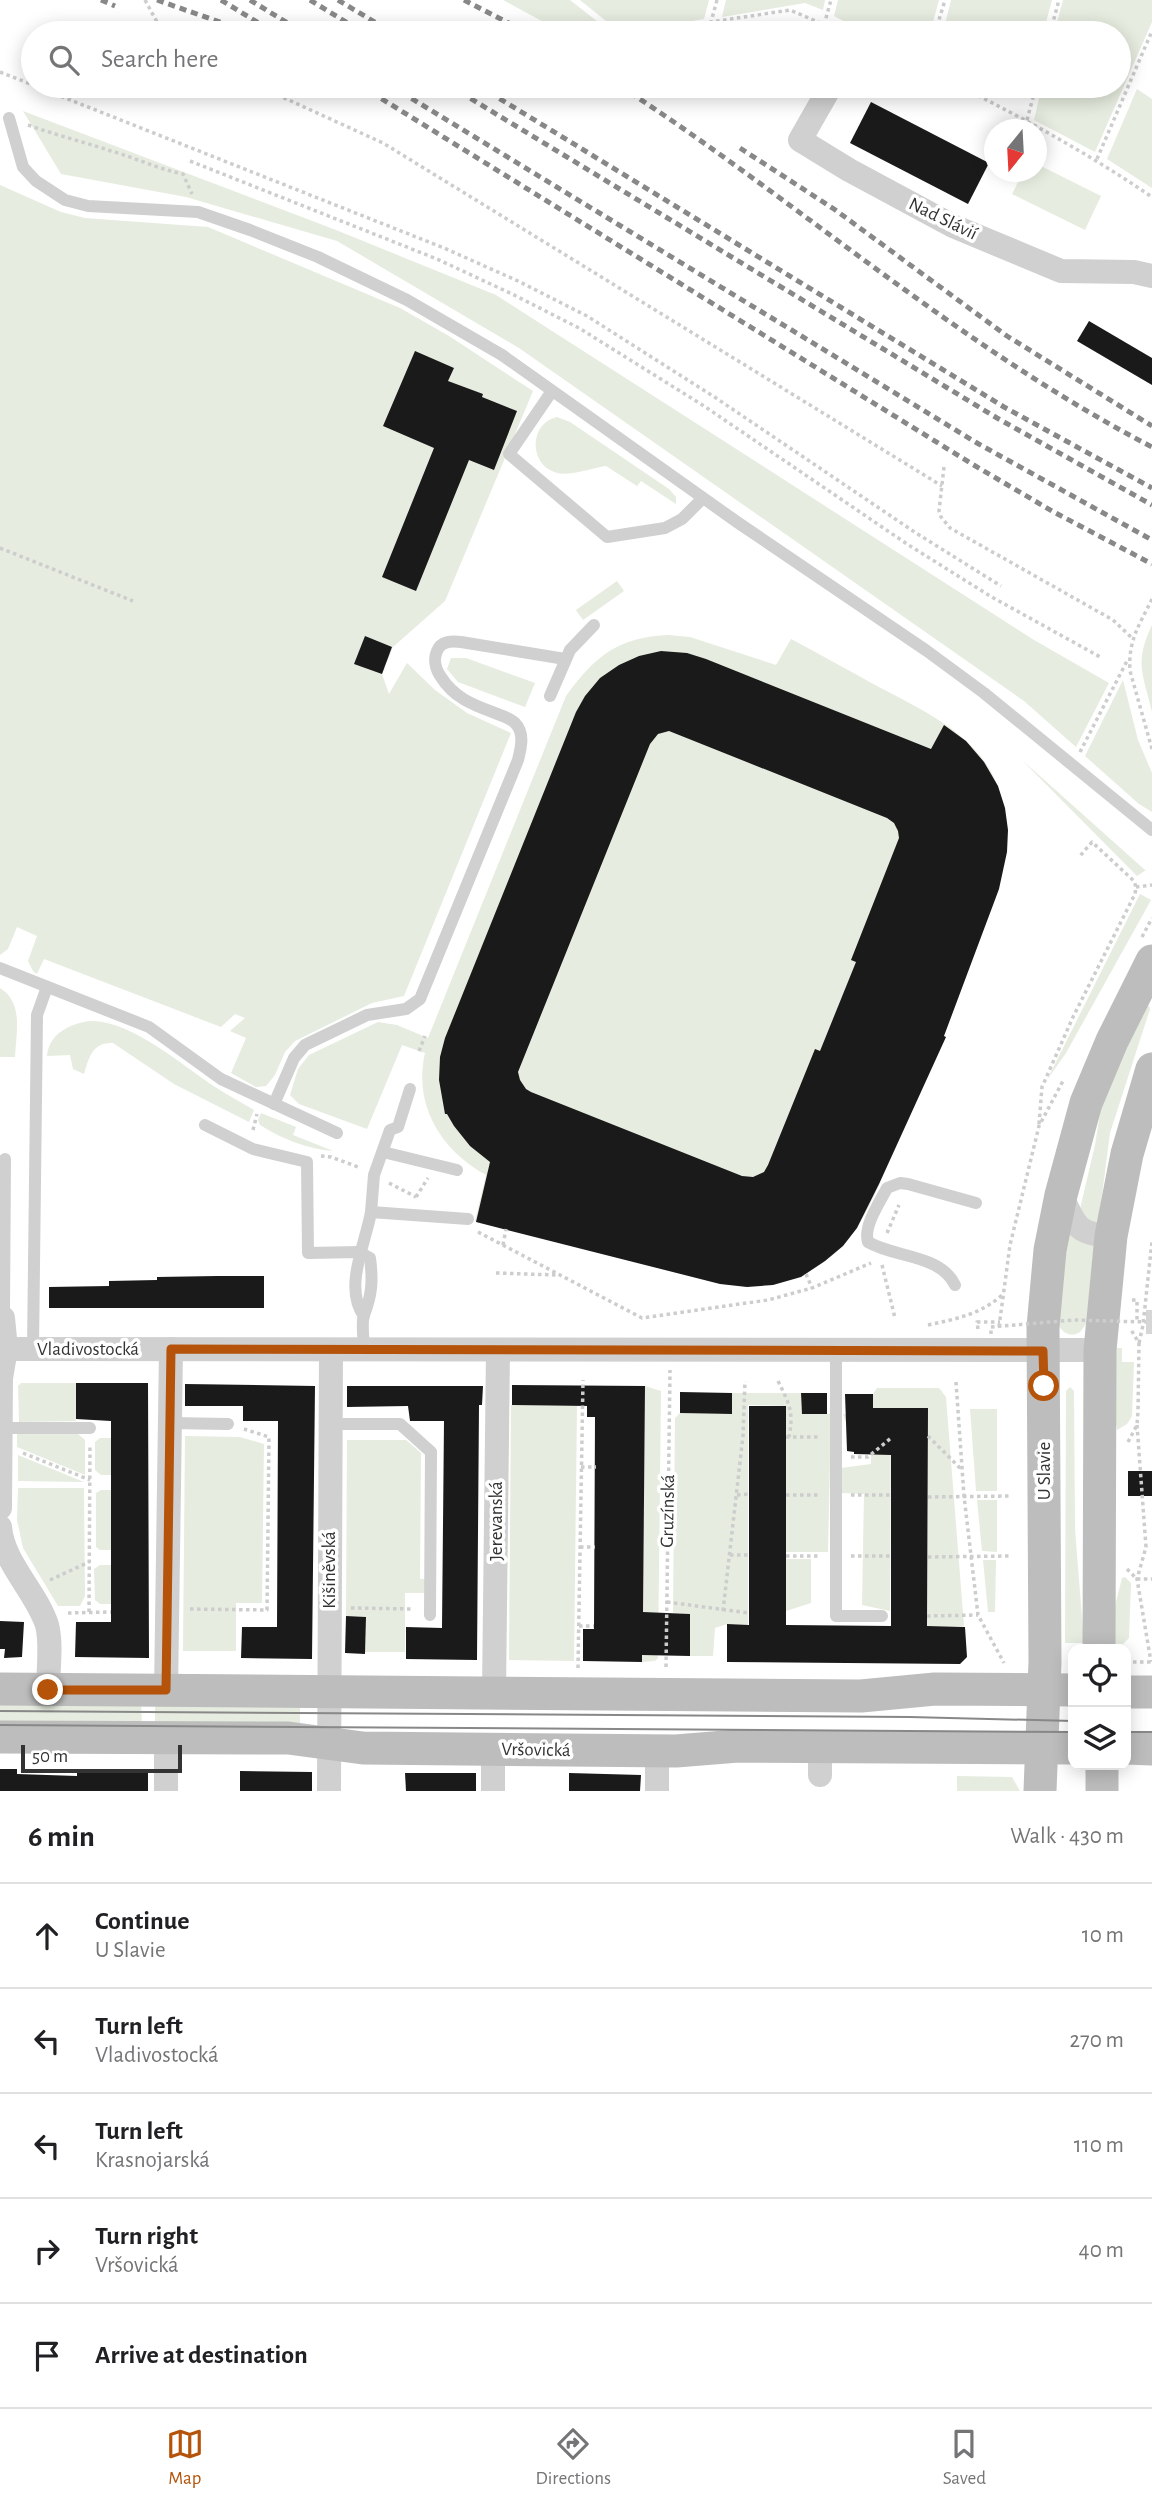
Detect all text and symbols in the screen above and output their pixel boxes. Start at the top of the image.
search box [21,21,1131,98]
icon: search [45,41,83,79]
text: Search here [101,46,219,72]
north arrow [984,119,1047,182]
street label: Nad Slávií [906,194,981,244]
street label: Vladivostocká [37,1340,139,1359]
route start [1028,1370,1059,1401]
street label: U Slavie [1035,1442,1054,1500]
street label: Gruzínská [658,1474,678,1548]
street label: Jerevanská [487,1481,506,1561]
street label: Kišiněvská [320,1531,339,1609]
map controls [1068,1644,1131,1770]
button: locate [1068,1644,1131,1707]
route end [32,1674,63,1705]
button: layers [1068,1707,1131,1770]
street label: Vršovická [501,1740,571,1760]
scale bar [21,1742,182,1774]
text: 50 m [32,1747,68,1766]
text: 6 min [28,1822,95,1852]
text: Walk · 430 m [1010,1825,1124,1848]
text: Continue [95,1908,190,1934]
icon: ahead [28,1917,66,1955]
text: 10 m [1082,1924,1124,1947]
text: U Slavie [95,1939,166,1962]
text: Turn left [95,2013,183,2039]
icon: left [28,2022,66,2060]
text: 270 m [1070,2029,1124,2052]
text: Vladivostocká [95,2044,219,2067]
text: Turn left [95,2118,183,2144]
icon: left [28,2127,66,2165]
text: 110 m [1074,2134,1124,2157]
text: Krasnojarská [95,2149,210,2172]
text: Turn right [95,2223,198,2249]
icon: right [28,2232,66,2270]
text: 40 m [1079,2239,1124,2262]
text: Vršovická [95,2254,179,2277]
icon: arrive [28,2337,66,2375]
text: Arrive at destination [95,2342,308,2368]
tab: Map [166,2425,204,2490]
tab: Directions [535,2425,611,2490]
tab: Saved [943,2425,986,2490]

